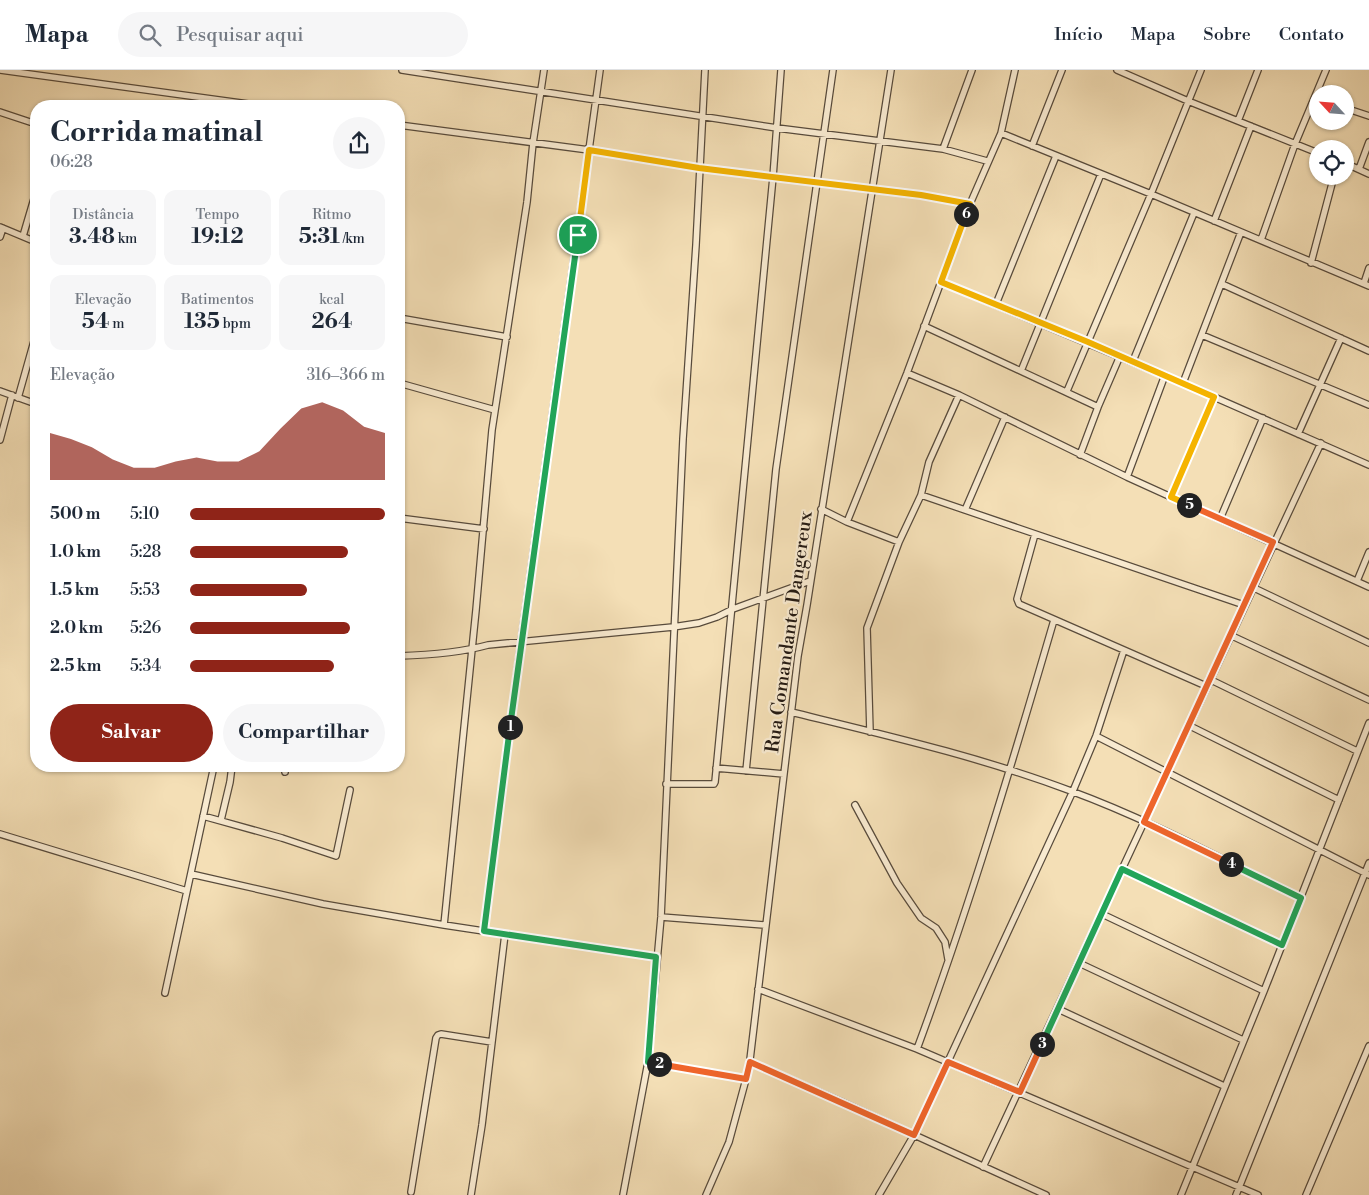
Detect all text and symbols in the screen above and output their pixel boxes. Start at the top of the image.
search box [118,12,468,57]
text: Mapa [25,20,88,50]
icon: search [136,21,164,49]
text: Pesquisar aqui [176,23,304,47]
text: Início [1054,23,1103,46]
text: Mapa [1131,23,1175,46]
text: Sobre [1203,23,1251,46]
text: Contato [1279,23,1344,46]
north arrow [1309,85,1354,130]
map controls [1309,85,1354,185]
text: Corrida matinal [50,115,263,150]
button: share [333,117,385,169]
button: locate [1309,140,1354,185]
text: 06:28 [50,152,93,172]
pin: 6 [954,202,978,226]
text: 6 [962,205,971,223]
text: Distância [73,206,134,224]
text: Tempo [196,206,239,224]
text: Ritmo [312,206,351,224]
pin [557,214,599,256]
icon: arrive [564,221,592,249]
text: 3.48 [69,224,115,250]
text: 19:12 [191,224,244,250]
text: 5:31 [299,224,340,250]
text: km [115,230,137,248]
text: /km [340,230,365,248]
text: Elevação [75,291,132,309]
text: Batimentos [181,291,254,309]
text: kcal [319,291,345,309]
text: 54 [82,309,109,335]
text: 135 [184,309,220,335]
text: 264 [311,309,352,335]
text: m [109,315,124,333]
text: bpm [220,315,251,333]
text: Elevação [50,365,115,385]
text: 316–366 m [306,365,385,385]
pin: 5 [1176,492,1202,518]
text: 5 [1185,496,1194,514]
text: 500 m [50,504,100,524]
text: 5:10 [130,504,159,524]
street label: Rua Comandante Dangereux [760,509,818,754]
text: 1.0 km [50,542,101,562]
text: 5:28 [130,542,161,562]
text: 1.5 km [50,580,99,600]
text: 5:53 [130,580,160,600]
text: 2.0 km [50,618,103,638]
text: 5:26 [130,618,161,638]
text: 2.5 km [50,656,101,676]
text: 5:34 [130,656,161,676]
button: Salvar [50,704,213,762]
button: Compartilhar [223,704,385,762]
pin: 1 [498,714,522,740]
text: 1 [507,718,514,736]
pin: 4 [1218,852,1244,876]
text: 4 [1227,855,1236,873]
pin: 3 [1030,1032,1054,1056]
text: 3 [1038,1035,1047,1053]
pin: 2 [646,1052,672,1076]
text: 2 [655,1055,664,1073]

